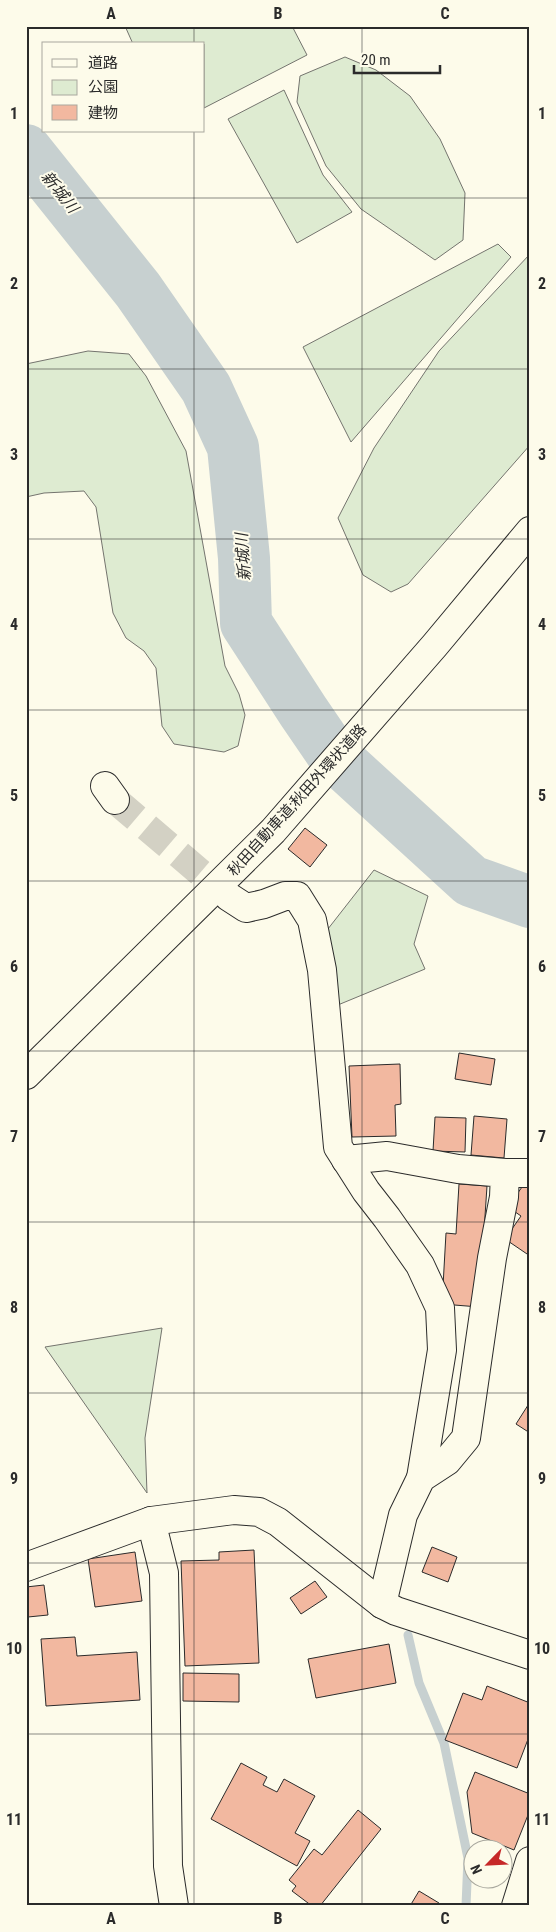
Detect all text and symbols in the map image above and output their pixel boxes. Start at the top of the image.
text: A [106,4,116,23]
text: B [274,4,283,23]
text: C [440,4,450,23]
legend [42,42,205,132]
scale bar [354,42,440,74]
text: 20 m [361,51,391,69]
text: 道路 [88,54,118,72]
text: 公園 [88,78,118,96]
text: 1 [10,104,18,123]
text: 建物 [88,104,118,122]
text: 1 [538,104,546,123]
water label: 新城川 [38,167,84,218]
text: 2 [10,274,18,293]
text: 2 [538,274,546,293]
text: 3 [10,445,18,464]
text: 3 [538,445,546,464]
water label: 新城川 [232,530,254,582]
text: 4 [10,615,18,634]
text: 4 [538,615,546,634]
street label: 秋田自動車道;秋田外環状道路 [224,720,370,880]
text: 5 [10,786,18,805]
text: 5 [538,786,546,805]
text: 6 [10,957,18,976]
text: 6 [538,957,546,976]
text: 7 [10,1127,18,1146]
text: 7 [538,1127,546,1146]
text: 8 [10,1298,18,1317]
text: 8 [538,1298,546,1317]
text: 9 [10,1469,18,1488]
text: 9 [538,1469,546,1488]
text: 10 [6,1639,22,1658]
text: 10 [534,1639,550,1658]
text: 11 [6,1810,22,1829]
text: 11 [534,1810,550,1829]
north arrow [464,1840,514,1890]
text: N [467,1862,485,1876]
text: A [106,1909,116,1928]
text: B [274,1909,283,1928]
text: C [440,1909,450,1928]

